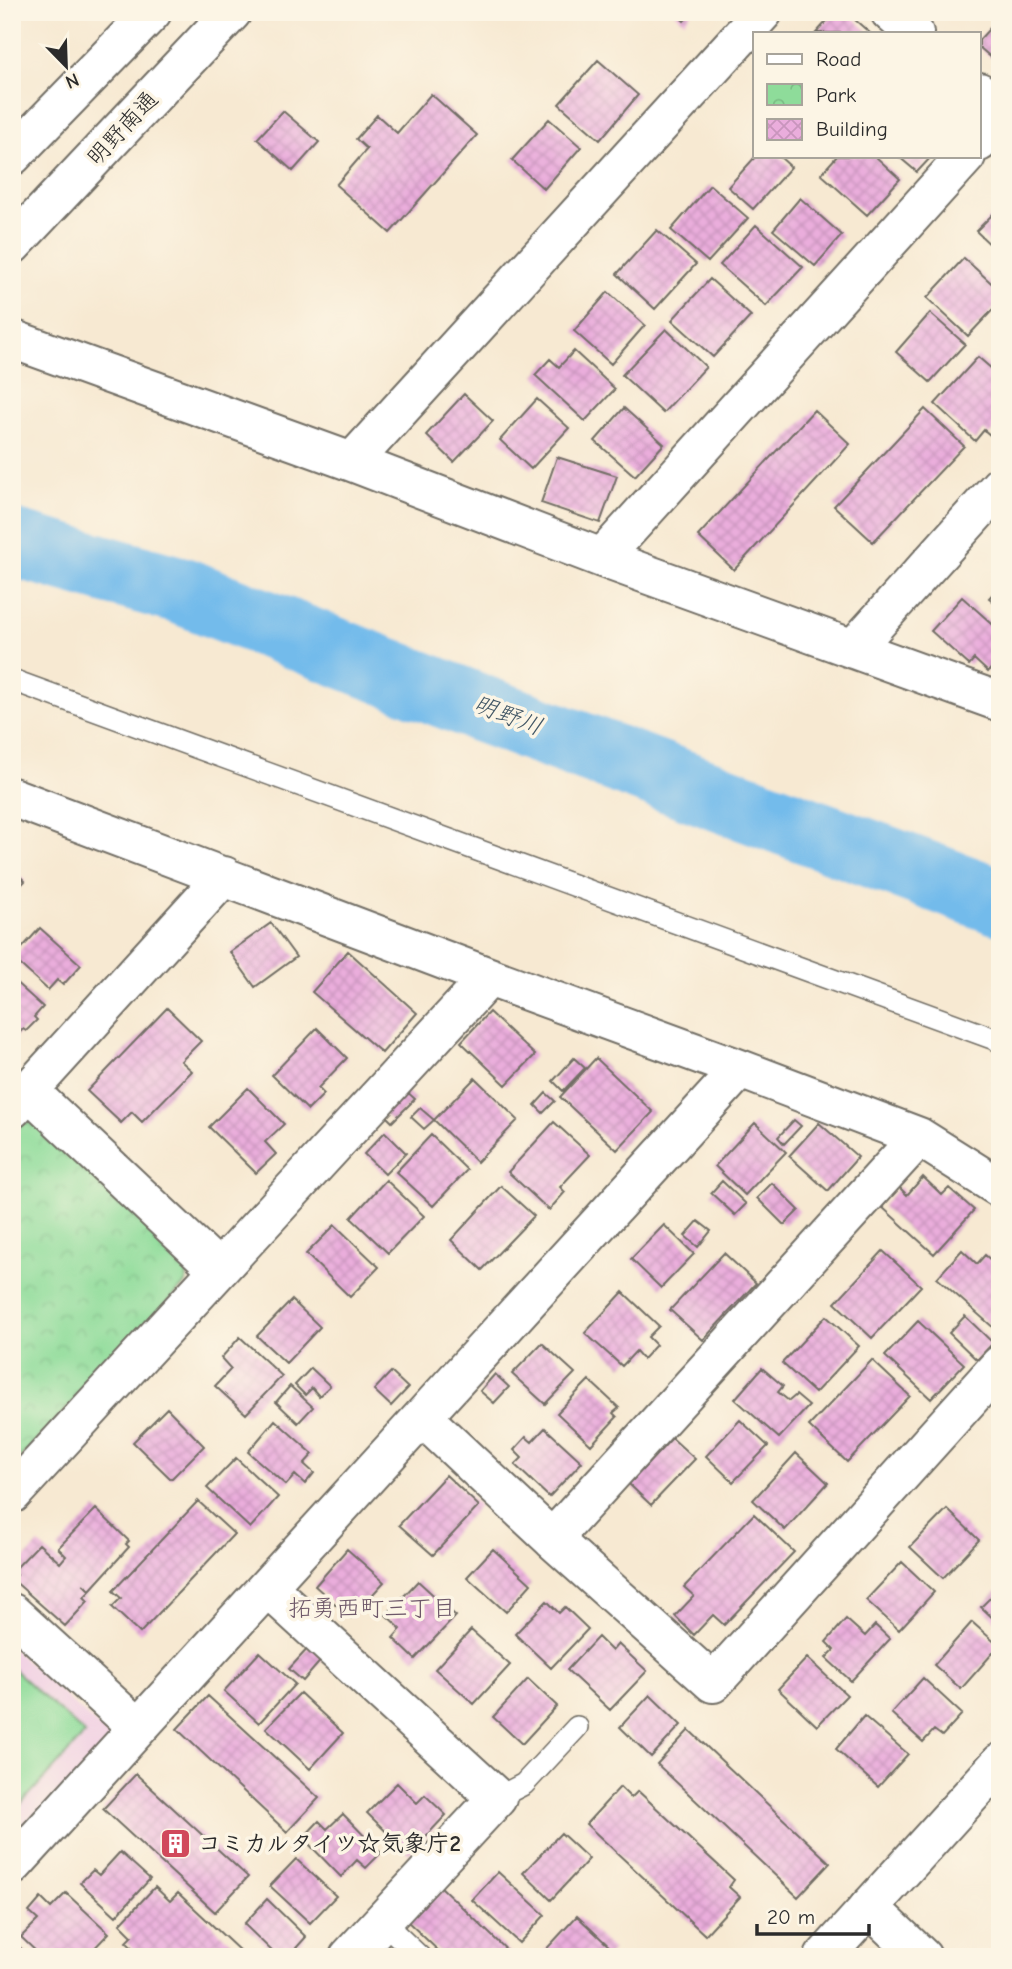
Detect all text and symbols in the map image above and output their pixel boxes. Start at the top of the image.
north arrow [32,32,102,102]
legend [753,32,981,158]
text: Road [816,47,861,71]
text: N [62,68,82,93]
text: Park [816,83,856,107]
street label: 明野南通 [81,85,164,171]
text: Building [816,117,888,141]
water label: 明野川 [469,689,547,741]
district label: 拓勇西町三丁目 [288,1594,456,1622]
building icon: コミカルタイツ☆気象庁2 [158,1826,192,1860]
place label: コミカルタイツ☆気象庁2 [198,1830,461,1857]
scale bar [757,1892,869,1936]
text: 20 m [767,1905,815,1929]

